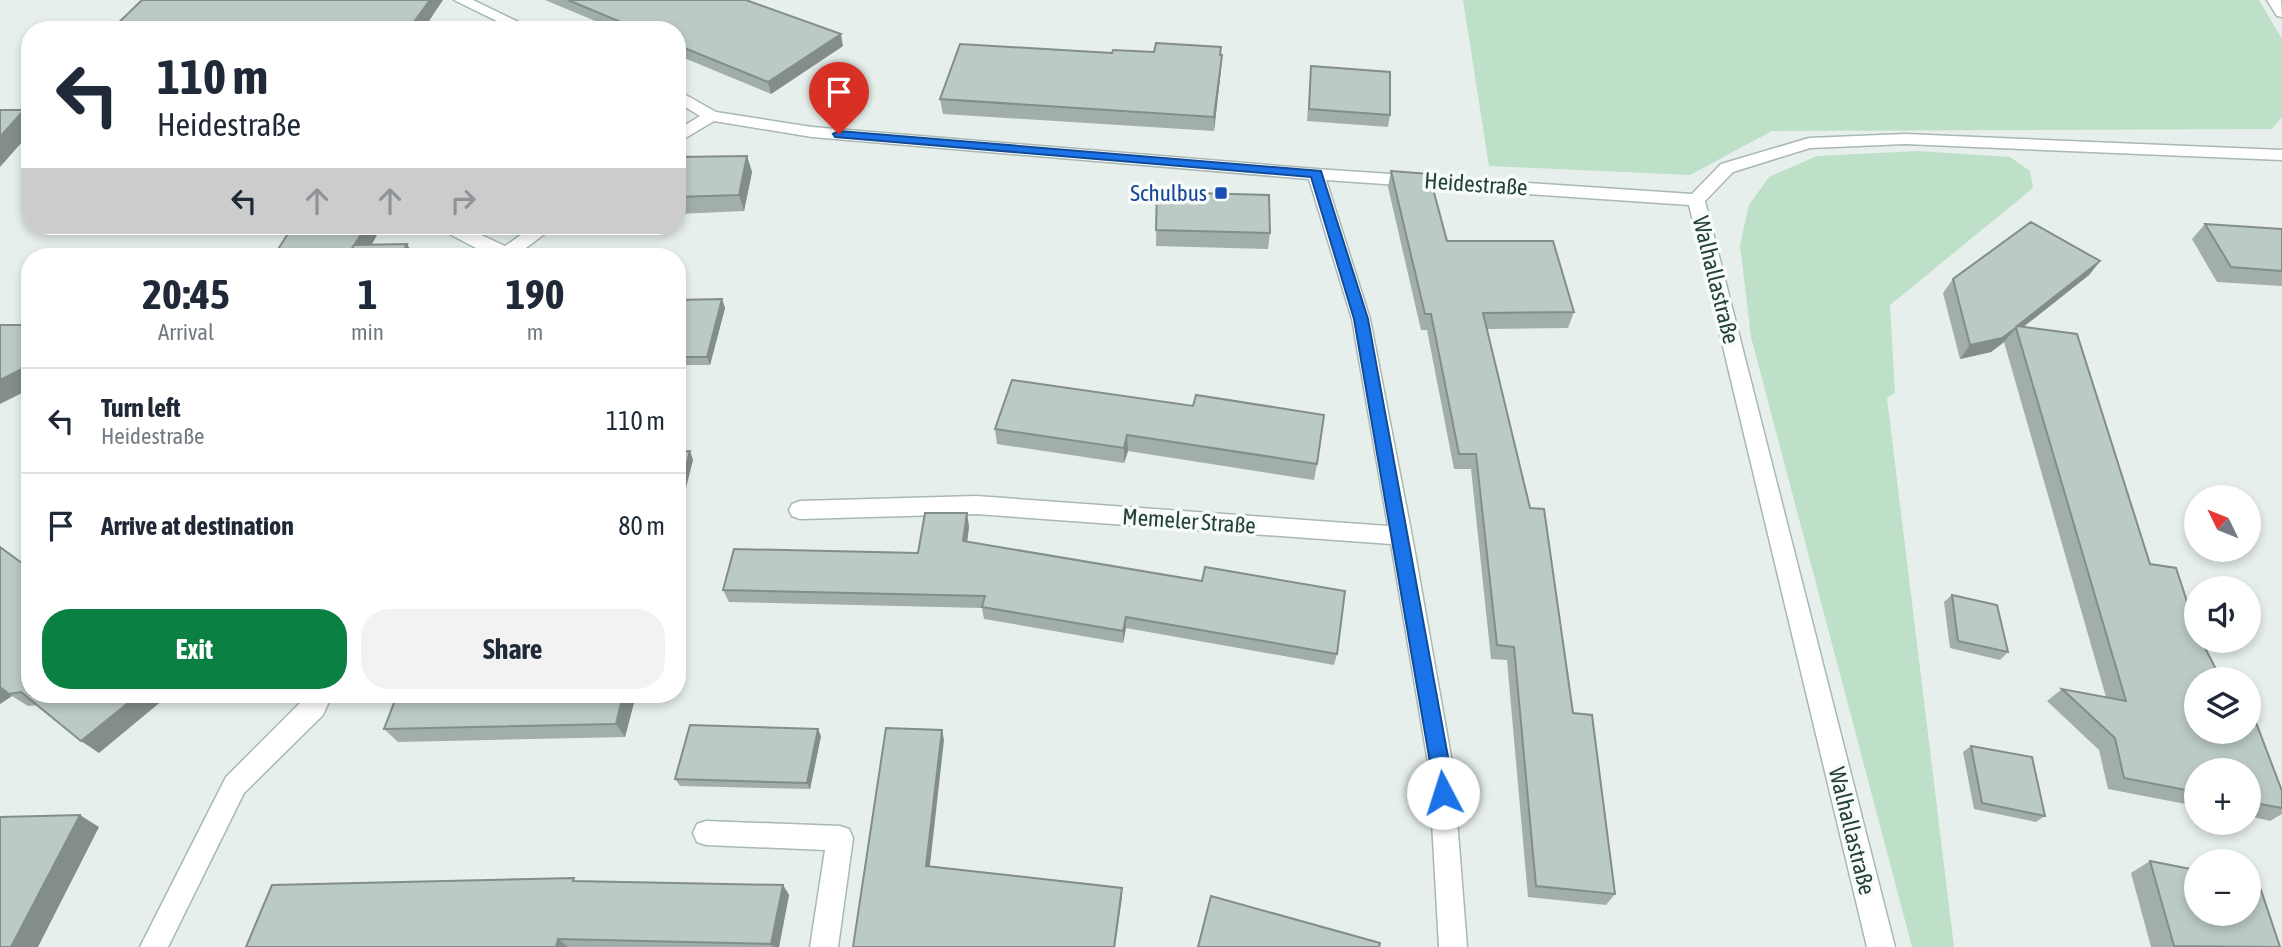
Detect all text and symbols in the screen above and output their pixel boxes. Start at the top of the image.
text: 110 m [157,48,268,104]
icon: left [42,49,133,140]
pin [809,62,869,134]
icon: arrive [820,73,858,111]
text: Heidestraße [157,106,301,143]
street label: Heidestraße [1423,167,1529,201]
place label: Schulbus [1130,180,1207,206]
icon: left [225,182,263,220]
icon: ahead [298,182,336,220]
icon: ahead [371,182,409,220]
icon: right [444,182,482,220]
marker: Schulbus [1213,185,1229,201]
street label: Walhallastraße [1688,214,1744,346]
text: 20:45 [142,270,230,318]
text: 1 [358,270,377,318]
text: 190 [505,270,565,318]
text: Arrival [158,319,214,345]
text: min [351,319,384,345]
text: m [527,319,543,345]
text: Turn left [101,393,181,423]
icon: left [42,402,80,440]
text: 110 m [606,406,665,436]
text: Heidestraße [101,423,204,449]
north arrow [2184,485,2261,562]
map controls [2184,485,2261,926]
street label: Memeler Straße [1121,503,1257,539]
icon: arrive [42,507,80,545]
text: Arrive at destination [101,511,294,541]
text: 80 m [618,511,665,541]
button: sound [2184,576,2261,653]
button: Exit [42,609,347,689]
button: Share [361,609,665,689]
button: layers [2184,667,2261,744]
position arrow [1406,756,1480,830]
button: + [2184,758,2261,835]
street label: Walhallastraße [1824,765,1880,897]
button: − [2184,849,2261,926]

